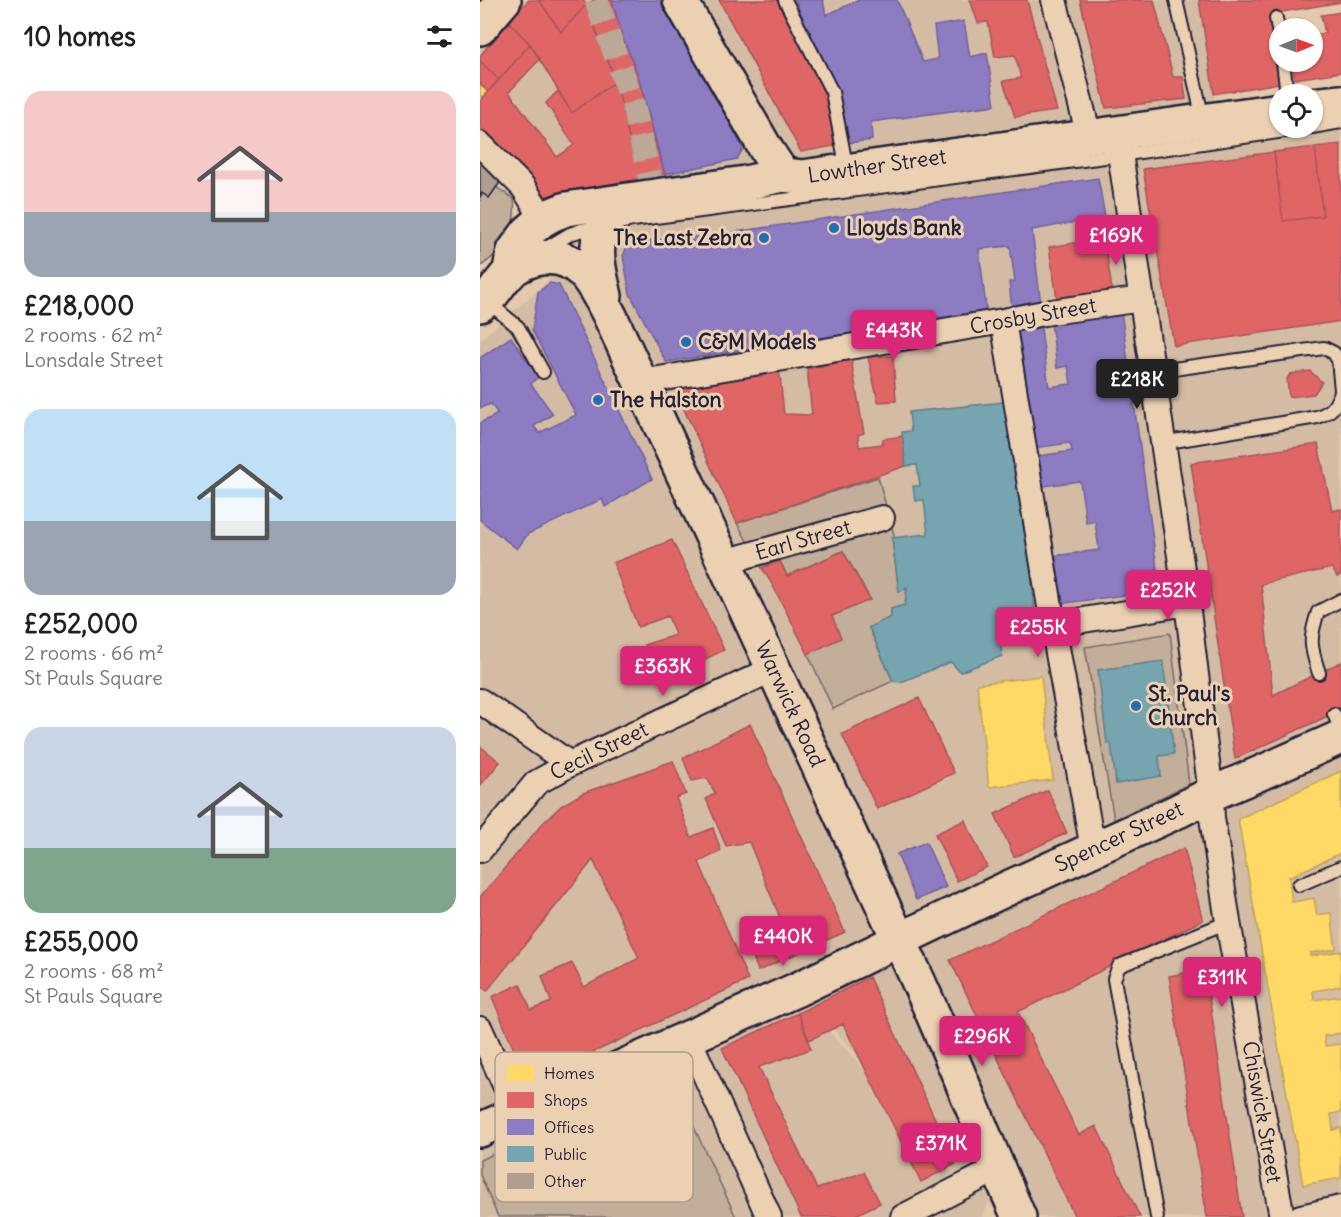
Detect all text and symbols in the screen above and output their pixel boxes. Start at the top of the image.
north arrow [1269,18,1323,72]
map controls [1269,18,1323,138]
text: 10 homes [24,20,136,53]
icon: filters [423,20,456,53]
button: locate [1269,84,1323,138]
icon: home [186,130,294,238]
street label: Lowther Street [806,142,948,189]
place label: Lloyds Bank [846,214,962,241]
pin: £169K [1074,215,1158,266]
marker: Lloyds Bank [827,221,841,235]
text: £169K [1089,222,1143,247]
place label: The Last Zebra [613,224,752,251]
marker: The Last Zebra [757,231,771,245]
text: £218,000 [24,289,134,322]
street label: Crosby Street [968,291,1098,340]
pin: £443K [852,310,936,361]
text: £443K [865,317,923,342]
text: 2 rooms · 62 m² [24,322,163,347]
place label: C&M Models [698,328,817,355]
marker: C&M Models [679,335,693,349]
text: Lonsdale Street [24,347,163,372]
pin: £218K [1095,359,1179,410]
text: £218K [1110,366,1164,391]
place label: The Halston [610,386,722,413]
marker: The Halston [591,393,605,407]
icon: home [186,448,294,556]
street label: Earl Street [752,513,854,566]
pin: £252K [1126,570,1210,621]
text: £252K [1140,577,1196,602]
text: £252,000 [24,607,138,640]
pin: £255K [996,607,1080,658]
text: £255K [1009,614,1067,639]
street label: Warwick Road [750,637,831,771]
text: 2 rooms · 66 m² [24,640,164,665]
pin: £363K [621,646,705,697]
text: £363K [634,653,692,678]
text: St Pauls Square [24,665,163,690]
place label: St. Paul's Church [1148,680,1231,731]
marker: St. Paul's Church [1129,699,1143,713]
street label: Cecil Street [545,715,652,786]
icon: home [186,766,294,874]
street label: Spencer Street [1050,795,1187,878]
pin: £440K [741,916,825,967]
text: £440K [753,923,813,948]
text: £255,000 [24,925,139,958]
pin: £311K [1180,957,1264,1008]
text: 2 rooms · 68 m² [24,958,164,983]
text: £311K [1197,964,1247,989]
text: St Pauls Square [24,983,163,1008]
pin: £296K [940,1016,1024,1067]
text: £296K [953,1023,1011,1048]
street label: Chiswick Street [1237,1039,1288,1185]
legend [495,1052,693,1202]
text: Homes [544,1063,594,1083]
text: Shops [544,1090,588,1110]
text: Offices [544,1117,594,1137]
pin: £371K [899,1123,983,1174]
text: £371K [915,1130,967,1155]
text: Public [544,1144,587,1164]
text: Other [544,1171,587,1191]

